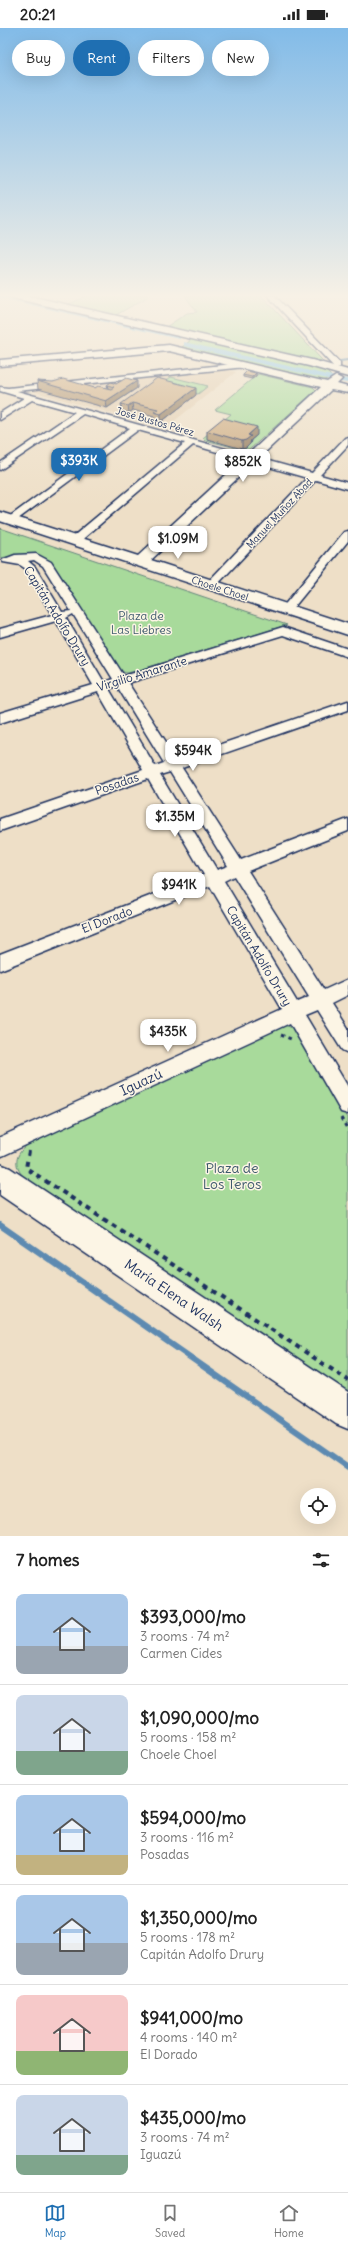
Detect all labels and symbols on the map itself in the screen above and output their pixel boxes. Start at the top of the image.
street label: José Bustos Pérez [114,404,196,439]
pin: $393K [51,448,107,482]
pin: $852K [215,449,271,483]
street label: Manuel Muñoz Abad [244,475,315,551]
pin: $1.09M [145,526,211,560]
street label: Capitán Adolfo Drury [21,563,94,668]
street label: Choele Choel [190,573,250,604]
park label: Plaza de Las Liebres [111,608,171,637]
street label: Virgilio Amarante [95,653,189,694]
pin: $594K [165,738,221,772]
street label: Posadas [93,769,141,798]
pin: $1.35M [142,804,208,838]
pin: $941K [151,872,207,906]
street label: El Dorado [79,903,135,936]
street label: Capitán Adolfo Drury [223,903,295,1009]
pin: $435K [140,1019,196,1053]
street label: Iguazú [117,1064,165,1100]
park label: Plaza de Los Teros [203,1159,261,1193]
street label: María Elena Walsh [121,1255,227,1335]

